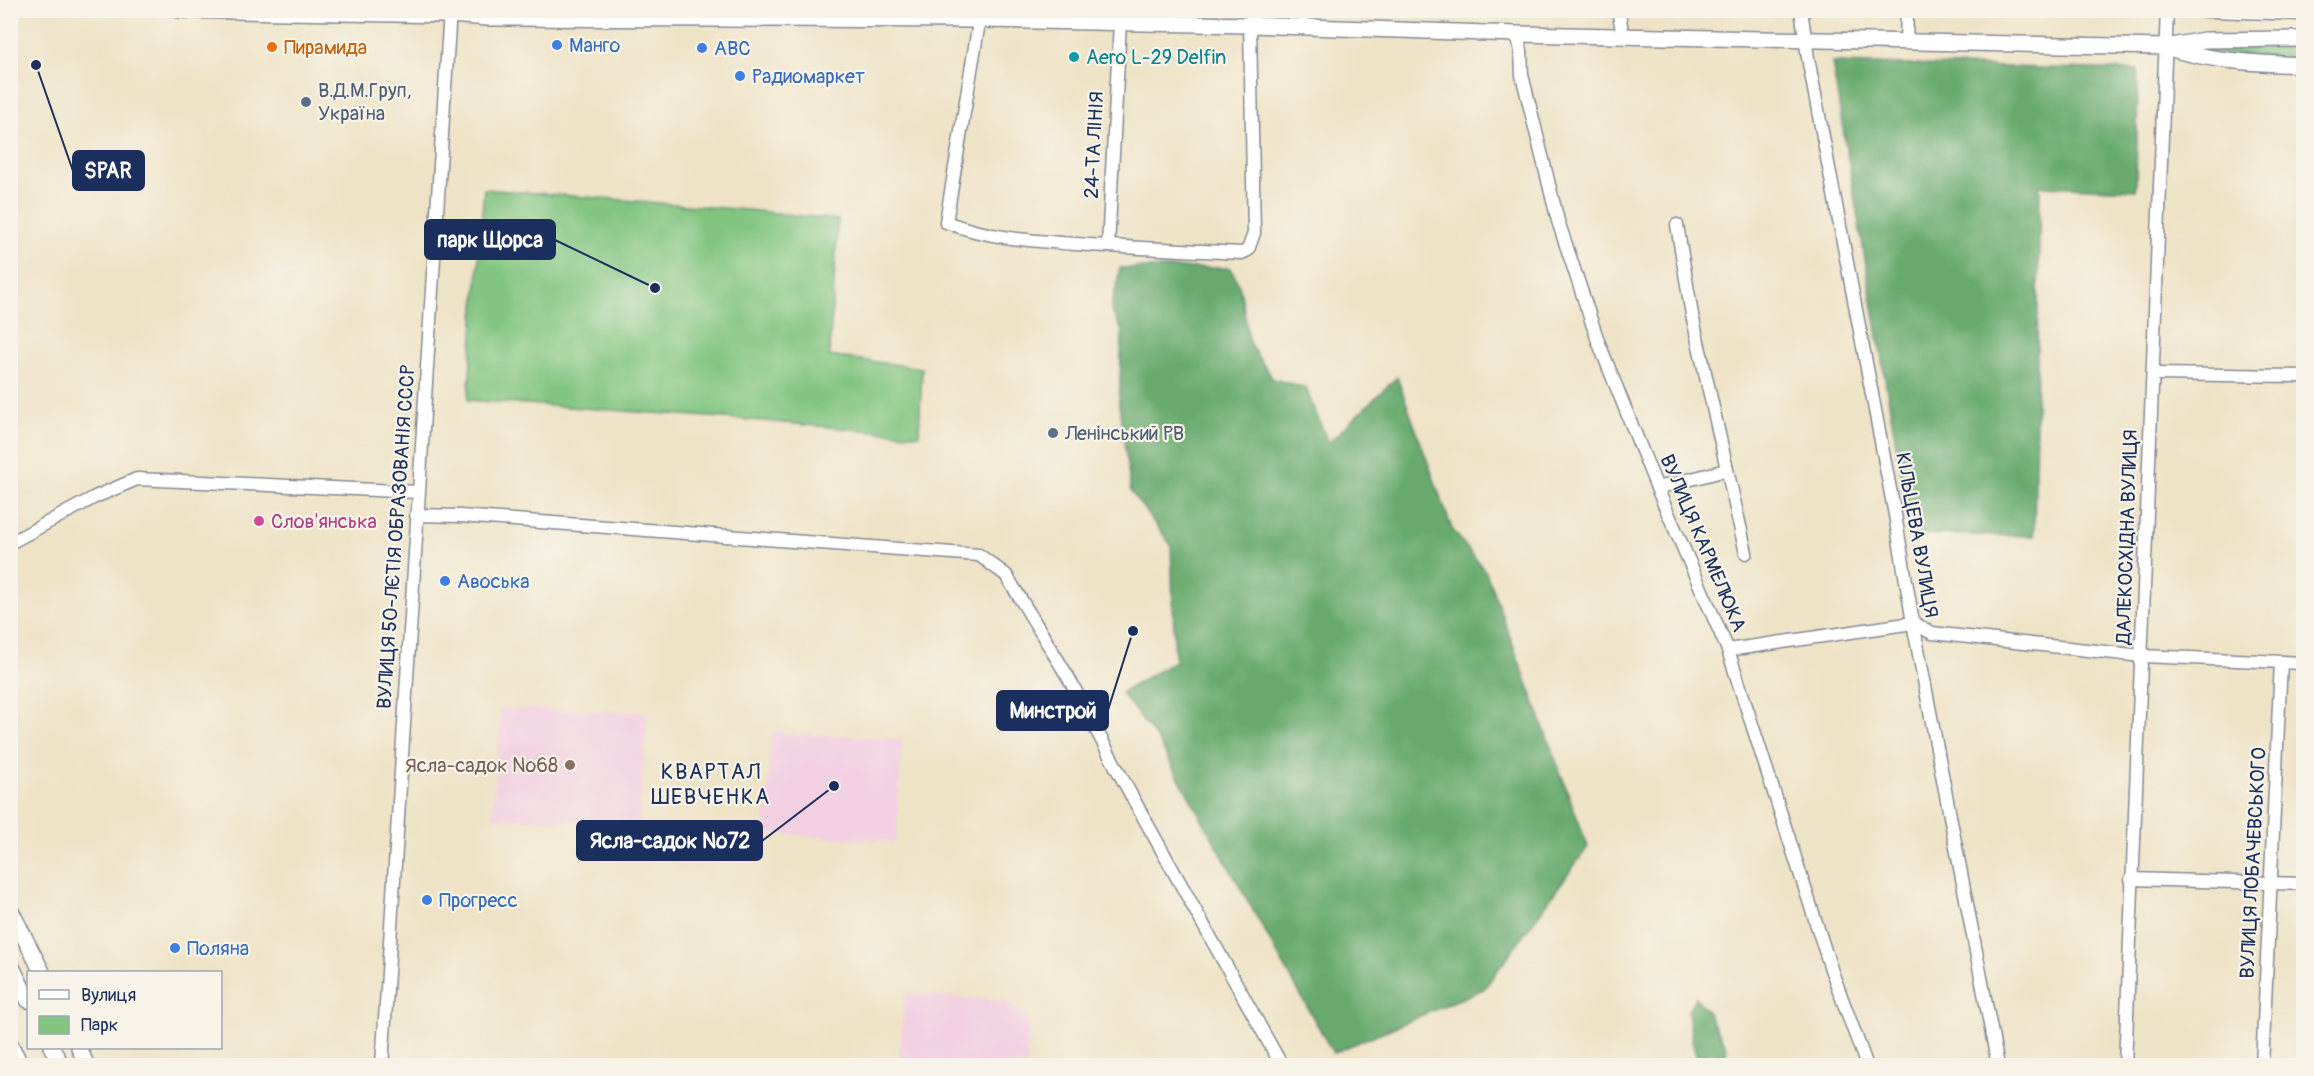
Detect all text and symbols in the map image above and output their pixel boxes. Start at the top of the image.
place label: Манго [569,33,621,58]
place label: Пирамида [284,35,367,60]
place label: АВС [714,36,751,61]
marker: Манго [550,38,564,52]
marker: Пирамида [265,40,279,54]
marker: АВС [695,41,709,55]
place label: Aero L-29 Delfin [1086,45,1226,70]
marker: Aero L-29 Delfin [1067,50,1081,64]
place label: Радиомаркет [752,64,865,89]
marker: Радиомаркет [733,69,747,83]
place label: В.Д.М.Груп, Україна [318,78,412,126]
street label: 24-ТА ЛІНІЯ [1079,91,1109,199]
marker: В.Д.М.Груп, Україна [299,95,313,109]
callout: SPAR [73,151,144,190]
text: SPAR [84,158,132,185]
callout: парк Щорса [425,220,555,259]
text: парк Щорса [437,227,543,254]
street label: ВУЛИЦЯ 50-ЛЄТІЯ ОБРАЗОВАНІЯ СССР [372,364,421,710]
place label: Ленінський РВ [1064,421,1184,446]
marker: Ленінський РВ [1046,426,1060,440]
street label: ДАЛЕКОСХІДНА ВУЛИЦЯ [2111,429,2143,646]
street label: ВУЛИЦЯ КАРМЕЛЮКА [1654,450,1752,636]
street label: КІЛЬЦЕВА ВУЛИЦЯ [1890,450,1944,620]
place label: Слов'янська [271,509,377,534]
marker: Слов'янська [252,514,266,528]
place label: Авоська [457,569,530,594]
marker: Авоська [438,574,452,588]
callout: Минстрой [997,691,1108,730]
text: Минстрой [1010,698,1096,725]
street label: ВУЛИЦЯ ЛОБАЧЕВСЬКОГО [2234,747,2272,979]
place label: Ясла-садок №68 [405,753,558,778]
marker: Ясла-садок №68 [563,758,577,772]
district label: КВАРТАЛ ШЕВЧЕНКА [651,758,771,811]
callout: Ясла-садок №72 [577,821,762,860]
text: Ясла-садок №72 [590,828,751,855]
place label: Прогресс [439,888,518,913]
marker: Прогресс [420,893,434,907]
place label: Поляна [187,936,249,961]
marker: Поляна [168,941,182,955]
legend [27,971,222,1049]
text: Вулиця [81,984,136,1007]
text: Парк [81,1014,118,1037]

